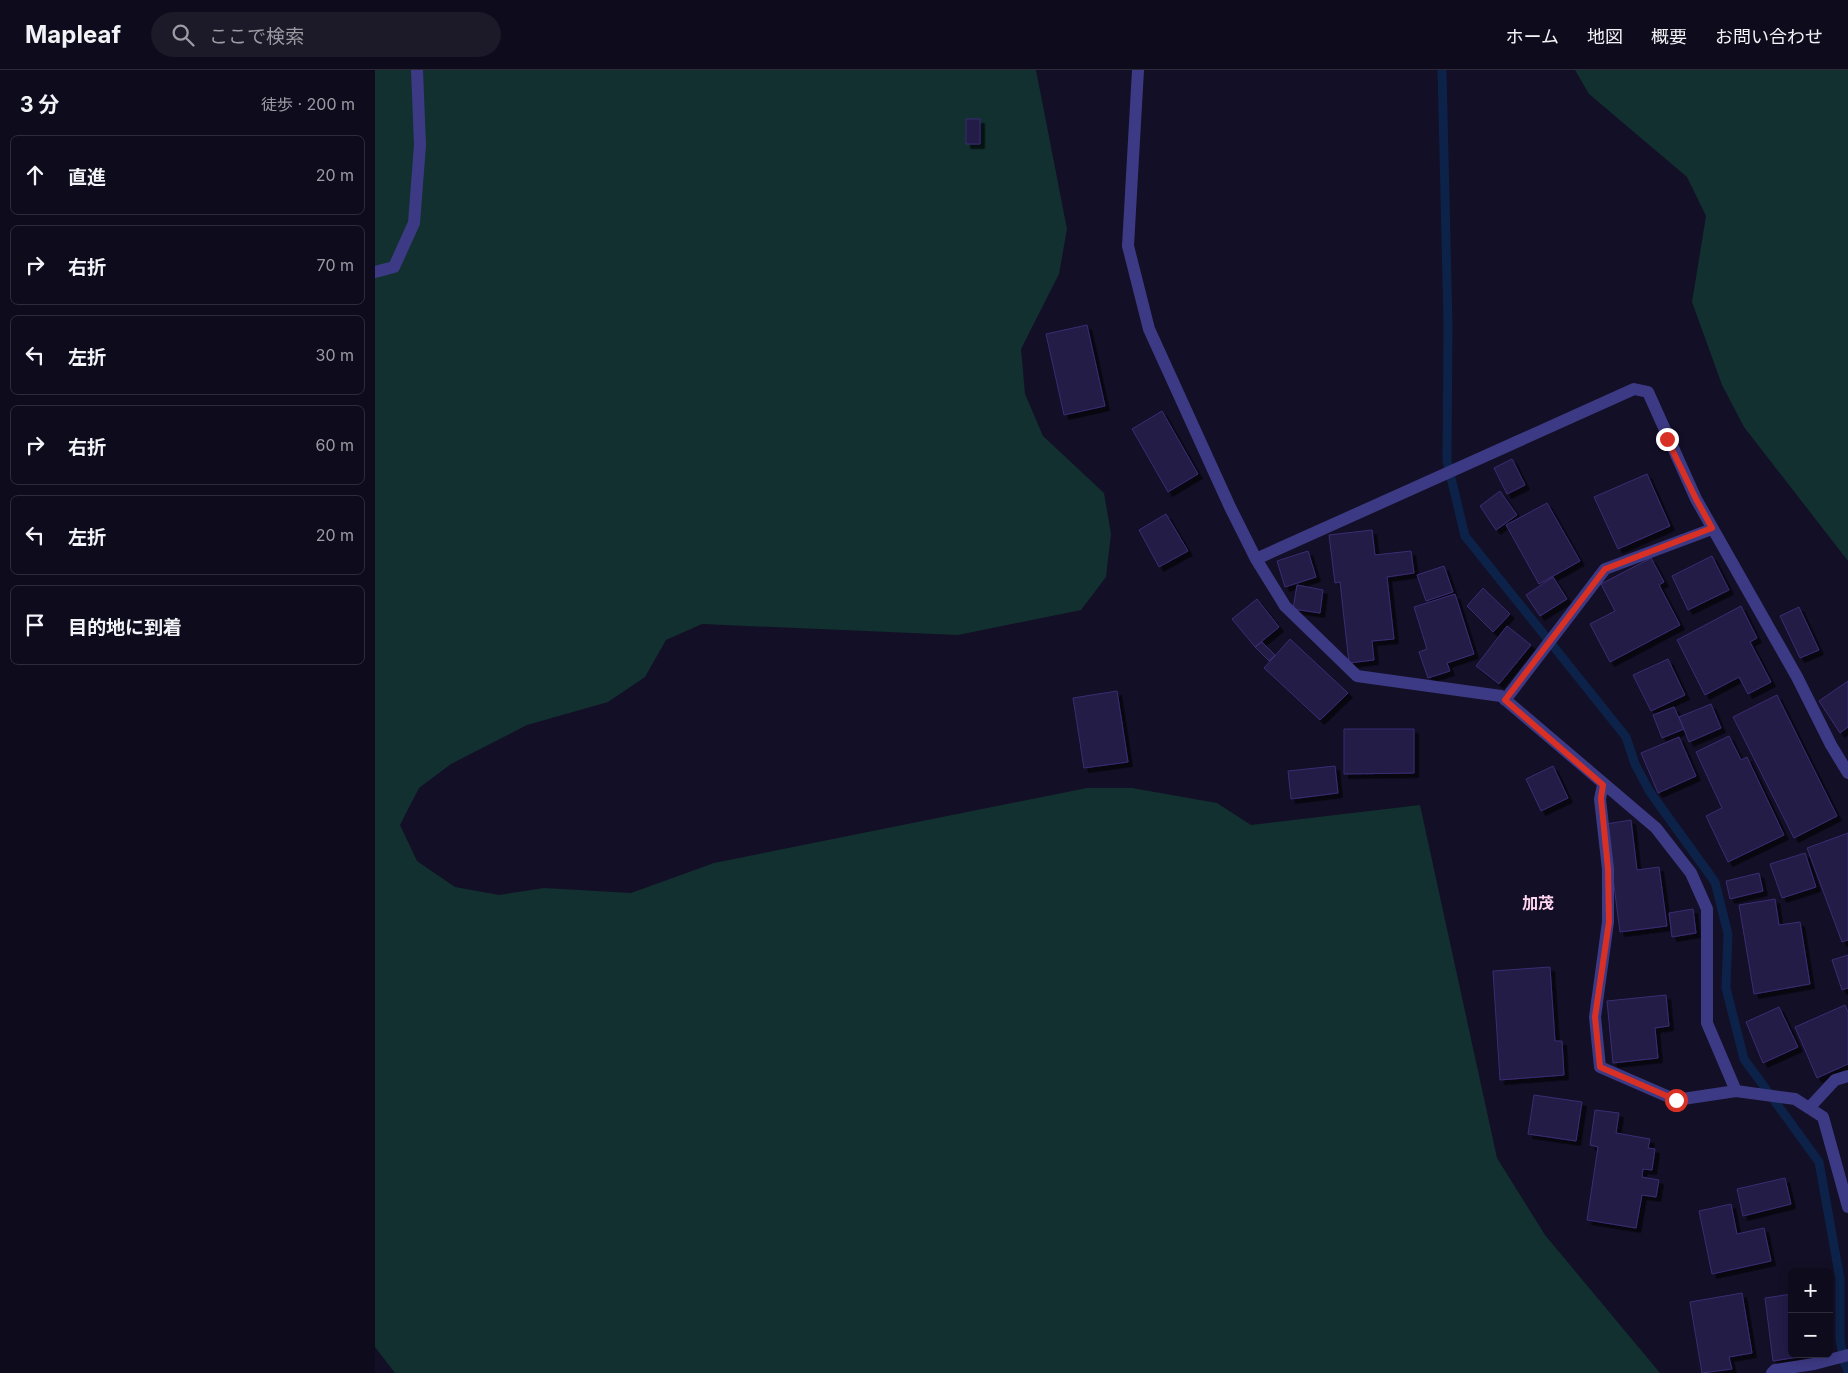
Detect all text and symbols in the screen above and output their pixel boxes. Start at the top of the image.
search box [151,12,501,57]
text: Mapleaf [25,20,121,49]
icon: search [169,21,197,49]
text: ここで検索 [209,25,304,48]
text: ホーム [1506,26,1559,47]
text: 地図 [1587,26,1623,47]
text: 概要 [1651,26,1687,47]
text: お問い合わせ [1715,26,1823,47]
text: 3 分 [20,92,60,117]
text: 徒歩 · 200 m [261,94,355,114]
icon: ahead [21,161,49,189]
text: 20 m [316,165,354,185]
text: 直進 [68,166,106,189]
icon: right [21,251,49,279]
text: 70 m [317,255,354,275]
text: 右折 [68,256,106,279]
icon: left [21,341,49,369]
text: 30 m [316,345,354,365]
text: 左折 [68,346,106,369]
route end [1656,428,1679,451]
icon: right [21,431,49,459]
text: 60 m [315,435,354,455]
text: 右折 [68,436,106,459]
icon: left [21,521,49,549]
text: 20 m [316,525,354,545]
text: 左折 [68,526,106,549]
icon: arrive [21,611,49,639]
text: 目的地に到着 [68,616,182,639]
district label: 加茂 [1522,893,1554,913]
route start [1665,1089,1688,1112]
map controls [1788,1268,1833,1358]
button: + [1788,1268,1833,1313]
button: − [1788,1313,1833,1358]

